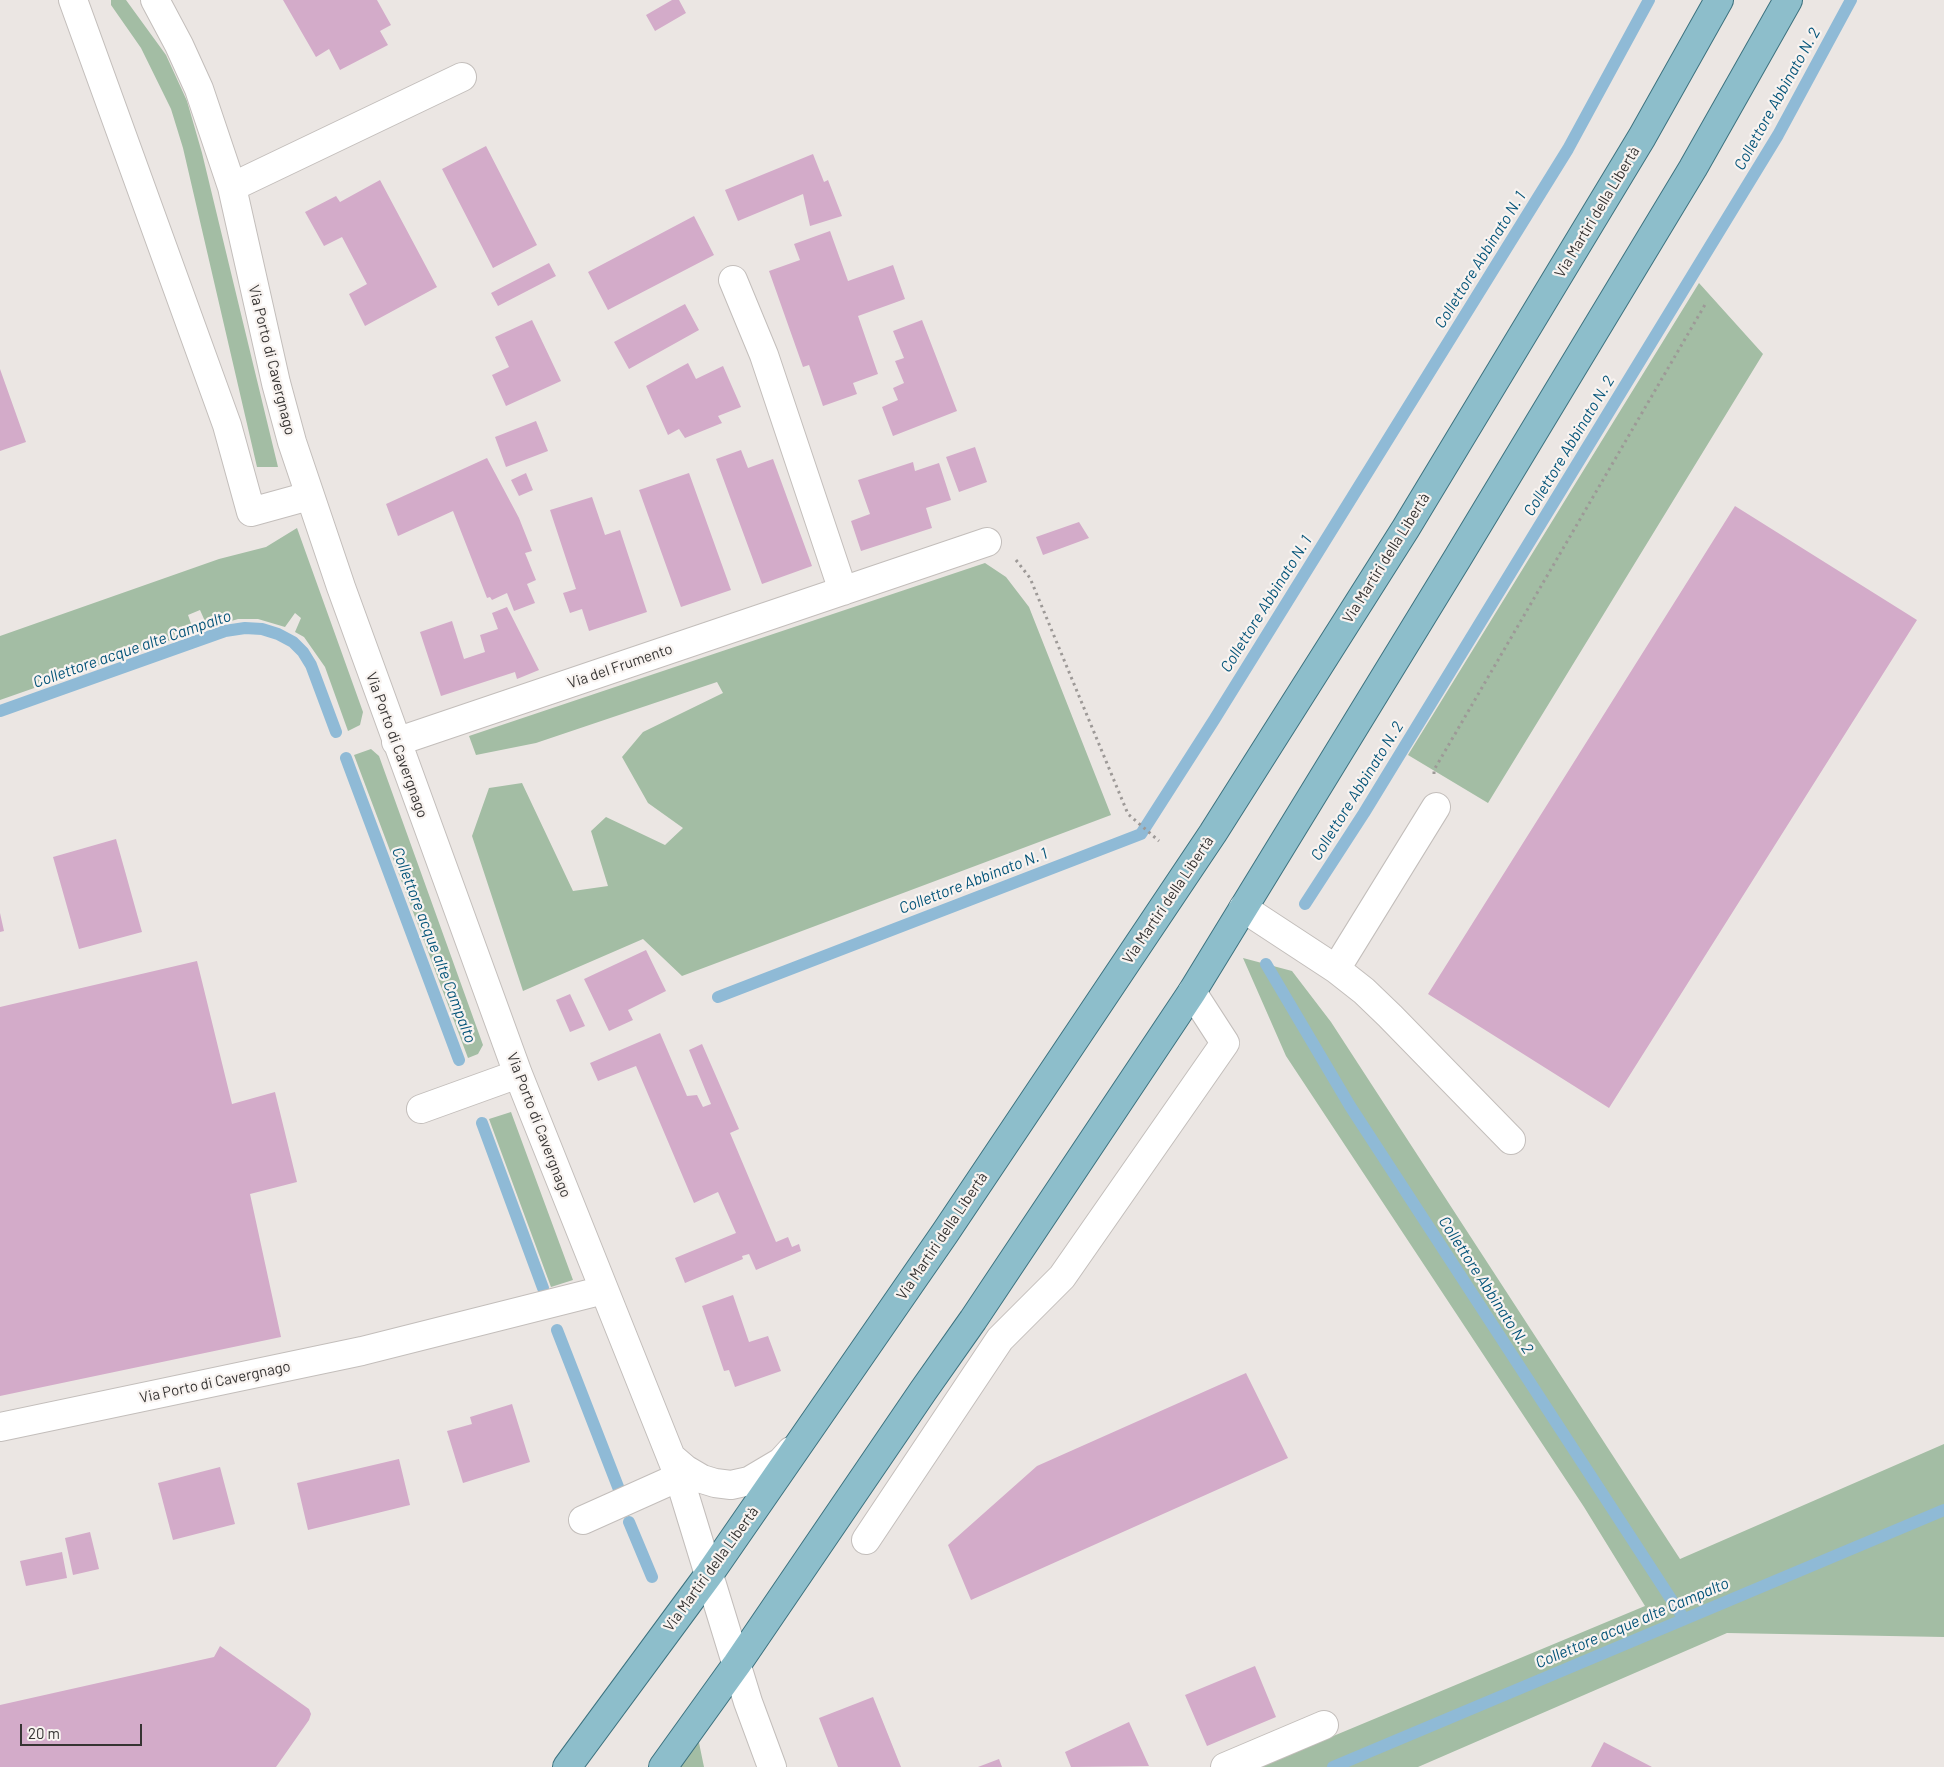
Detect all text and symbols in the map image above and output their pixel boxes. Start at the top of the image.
water label: Collettore Abbinato N. 2 [1730,24,1824,174]
street label: Via Martiri della Libertà [1551,143,1643,281]
water label: Collettore Abbinato N. 1 [1430,188,1530,332]
street label: Via Porto di Cavergnago [245,283,299,437]
water label: Collettore Abbinato N. 2 [1520,372,1618,520]
street label: Via Martiri della Libertà [1339,490,1433,626]
water label: Collettore Abbinato N. 1 [1216,532,1316,676]
water label: Collettore acque alte Campalto [30,606,234,692]
street label: Via del Frumento [565,640,675,692]
street label: Via Porto di Cavergnago [362,670,432,820]
water label: Collettore Abbinato N. 2 [1306,718,1408,864]
street label: Via Martiri della Libertà [1119,833,1217,967]
water label: Collettore acque alte Campalto [388,844,480,1046]
water label: Collettore Abbinato N. 1 [896,844,1050,918]
street label: Via Porto di Cavergnago [503,1050,575,1200]
street label: Via Martiri della Libertà [893,1169,991,1303]
water label: Collettore Abbinato N. 2 [1434,1213,1538,1357]
street label: Via Porto di Cavergnago [138,1357,292,1407]
street label: Via Martiri della Libertà [660,1503,762,1635]
water label: Collettore acque alte Campalto [1532,1573,1732,1673]
scale bar [22,1714,145,1746]
text: 20 m [28,1724,60,1742]

